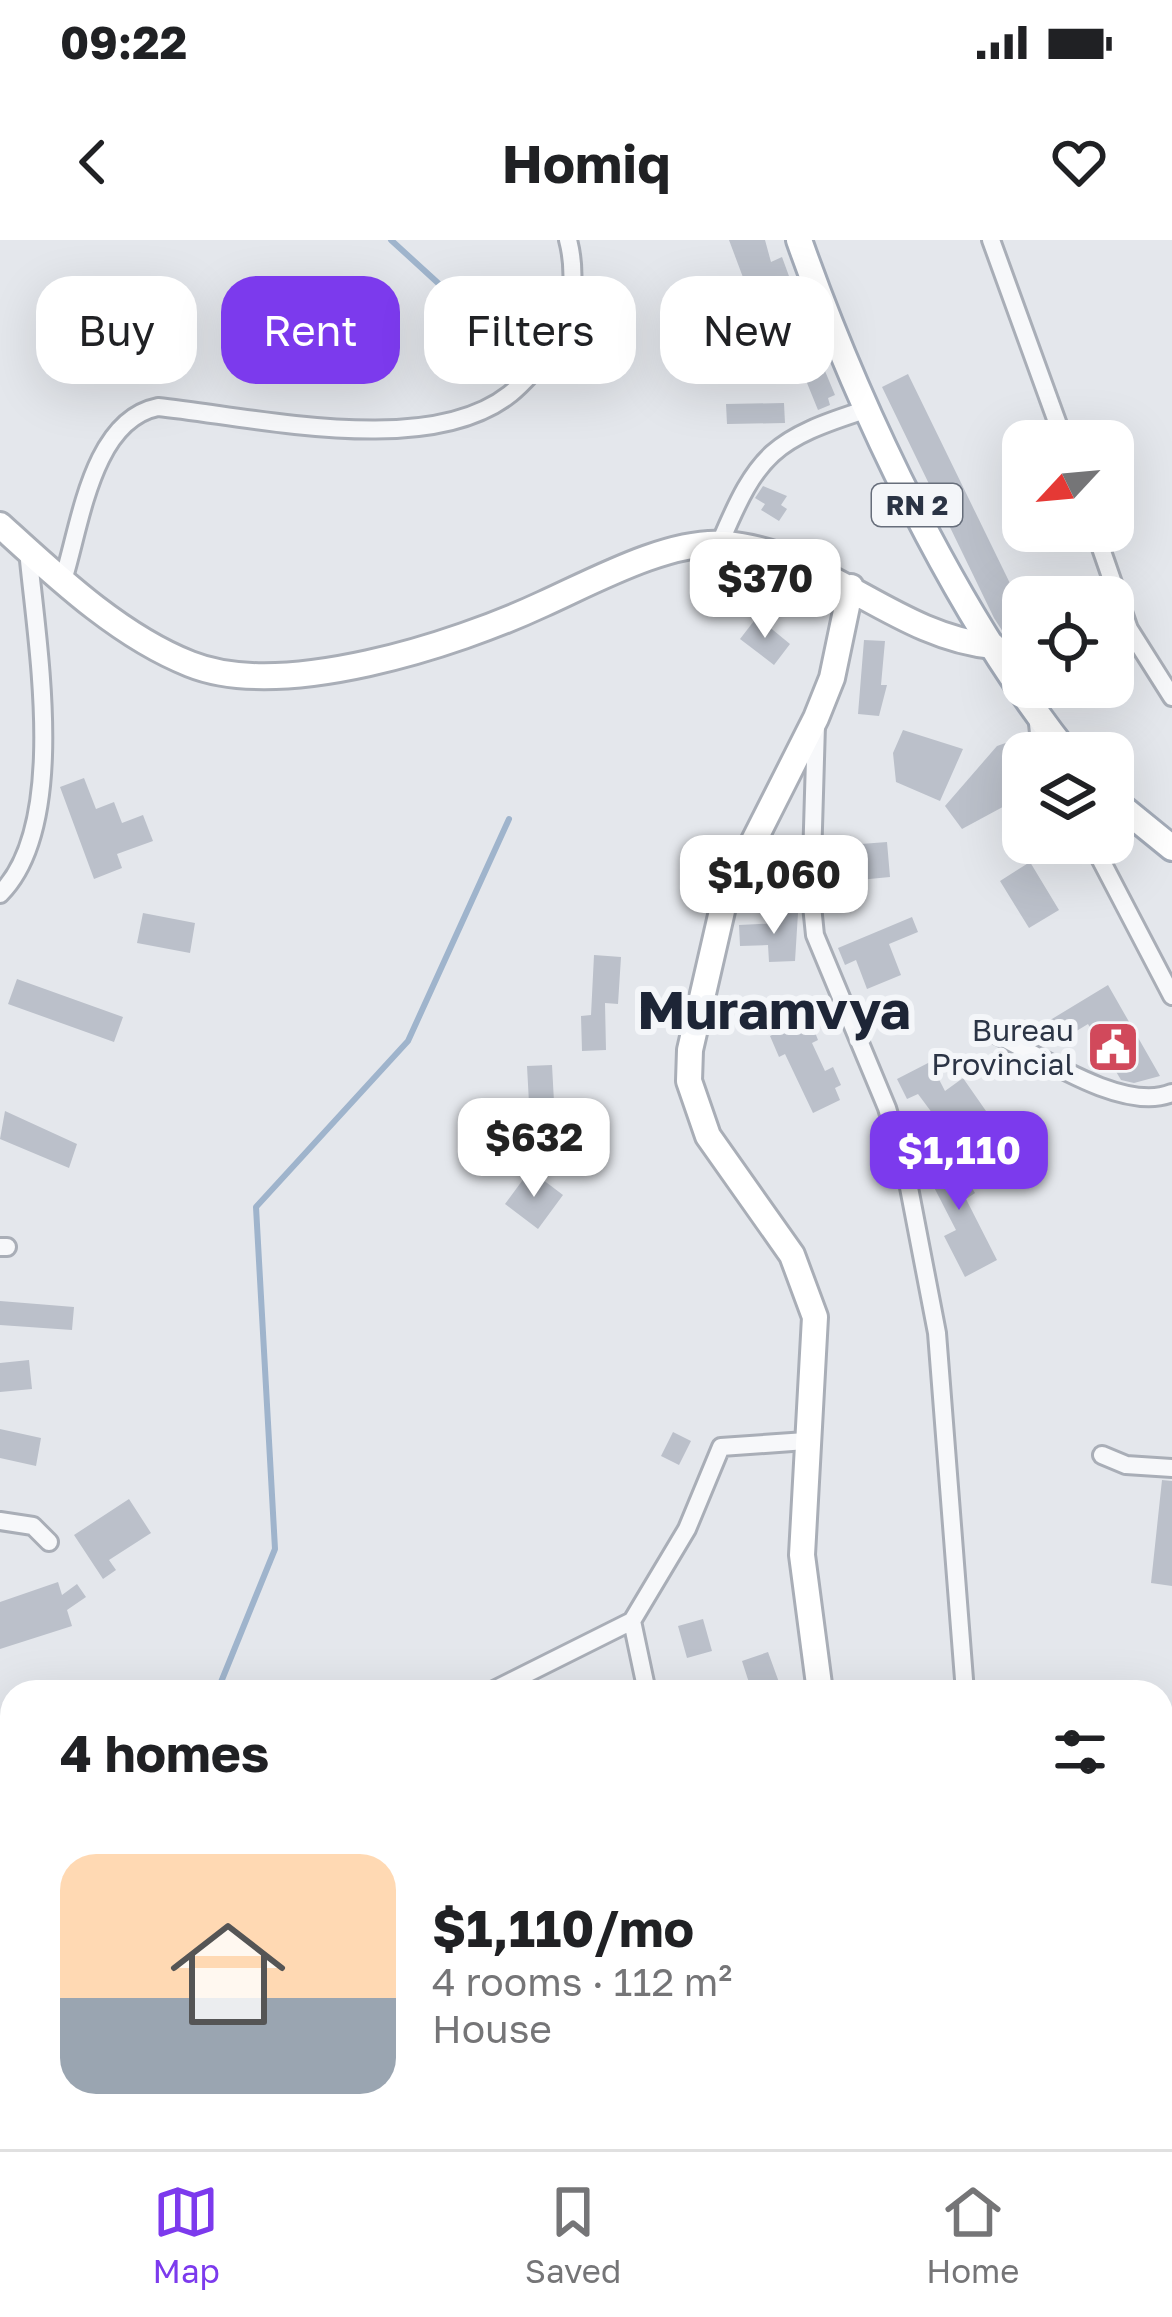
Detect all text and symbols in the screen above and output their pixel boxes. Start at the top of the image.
text: 09:22 [60,15,187,69]
icon: back [60,129,126,195]
icon: heart [1046,129,1112,195]
text: Homiq [502,130,670,195]
chip: Buy [36,276,197,384]
chip: Rent [221,276,400,384]
chip: Filters [424,276,636,384]
chip: New [660,276,834,384]
north arrow [1002,420,1134,552]
map controls [1002,420,1134,864]
road number: RN 2 [872,484,962,526]
pin: $370 [694,539,836,641]
text: $370 [717,554,813,601]
button: locate [1002,576,1134,708]
button: layers [1002,732,1134,864]
pin: $1,060 [676,835,872,937]
text: $1,060 [707,850,841,897]
district label: Muramvya [637,976,911,1041]
place label: Bureau Provincial [931,1012,1074,1082]
public building icon: Bureau Provincial [1085,1019,1141,1075]
pin: $632 [463,1098,605,1200]
pin: $1,110 [861,1111,1057,1213]
text: $632 [485,1113,583,1160]
text: $1,110 [897,1126,1021,1173]
icon: filters [1047,1719,1113,1785]
text: 4 homes [60,1722,269,1783]
text: $1,110/mo [432,1897,694,1958]
icon: home [156,1902,300,2046]
text: 4 rooms · 112 m² [432,1958,732,2005]
text: House [432,2005,552,2052]
tab: Map [153,2179,220,2290]
tab: Saved [525,2179,621,2290]
tab: Home [926,2179,1019,2290]

